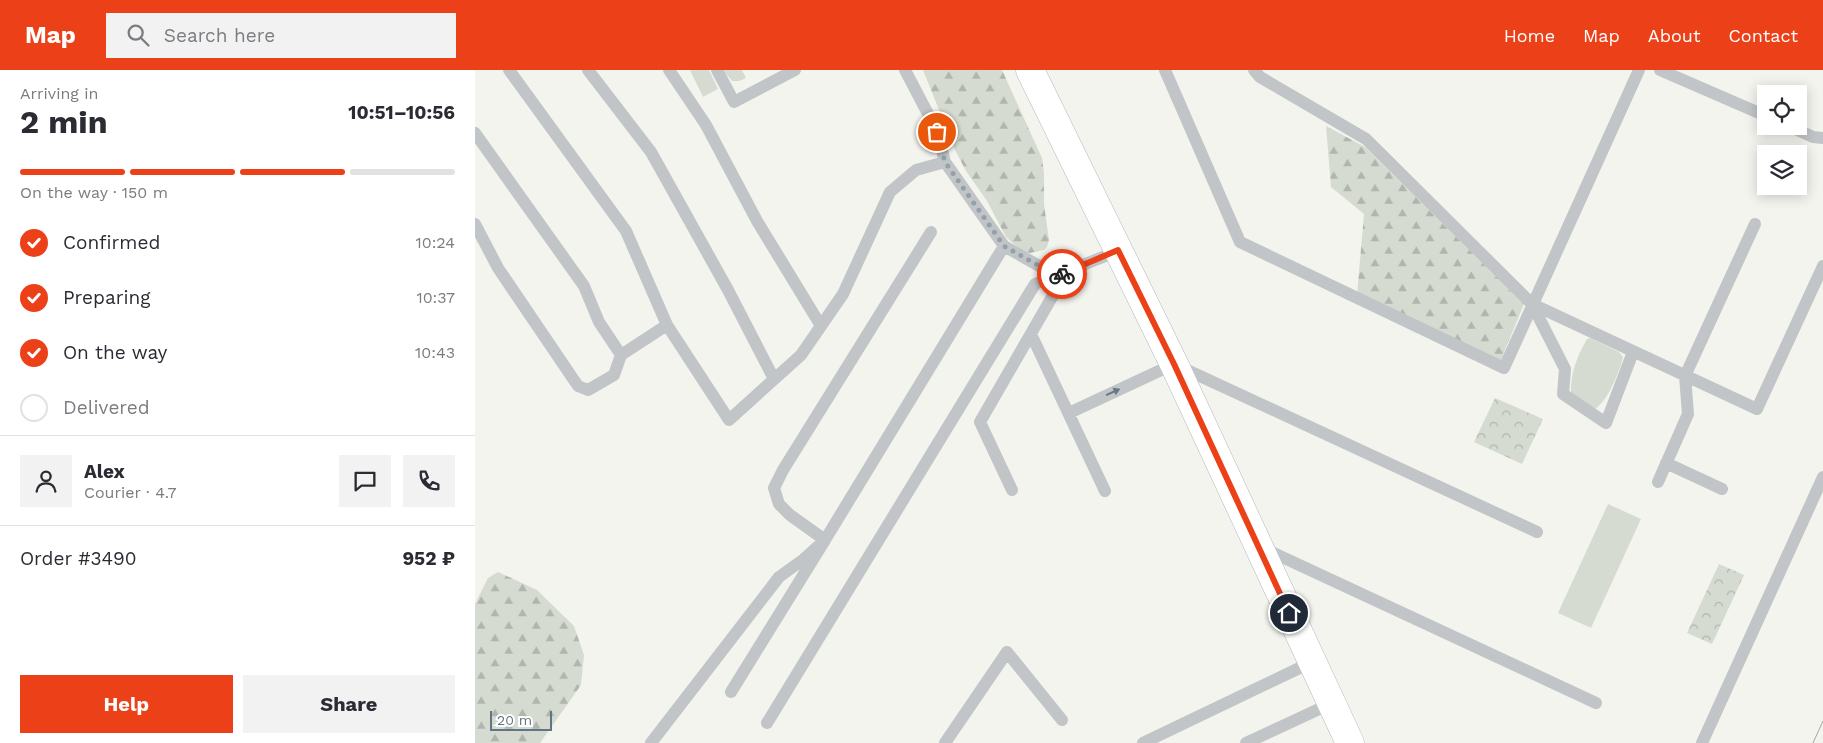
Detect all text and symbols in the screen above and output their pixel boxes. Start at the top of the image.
search box [106,13,456,58]
text: Map [25,21,76,49]
icon: search [124,21,152,49]
text: Search here [164,24,275,47]
text: Home [1504,25,1555,46]
text: Map [1583,25,1620,46]
text: About [1648,25,1700,46]
text: Contact [1728,25,1798,46]
text: Arriving in [20,84,98,103]
map controls [1757,85,1807,195]
button: locate [1757,85,1807,135]
text: 10:51–10:56 [348,101,455,124]
text: 2 min [20,103,108,141]
pin [916,111,958,153]
icon: bag [923,118,951,146]
button: layers [1757,145,1807,195]
text: On the way · 150 m [20,183,168,202]
icon: check [20,229,48,257]
text: Confirmed [63,231,160,254]
text: 10:24 [415,233,455,252]
courier [1037,249,1087,299]
icon: bike [1048,260,1076,288]
icon: check [20,284,48,312]
text: Preparing [63,286,150,309]
text: 10:37 [416,288,455,307]
icon: check [20,339,48,367]
text: On the way [63,341,167,364]
text: 10:43 [415,343,455,362]
one-way arrow [1106,388,1120,396]
text: Delivered [63,396,150,419]
button: person [20,455,72,507]
button: chat [339,455,391,507]
button: phone [403,455,455,507]
text: Alex [84,460,125,483]
text: Courier · 4.7 [84,483,177,502]
text: Order #3490 [20,547,137,570]
text: 952 ₽ [403,547,455,570]
pin [1268,592,1310,634]
icon: home [1275,599,1303,627]
button: Help [20,675,233,733]
button: Share [243,675,455,733]
scale bar [490,708,553,731]
text: 20 m [497,712,532,728]

